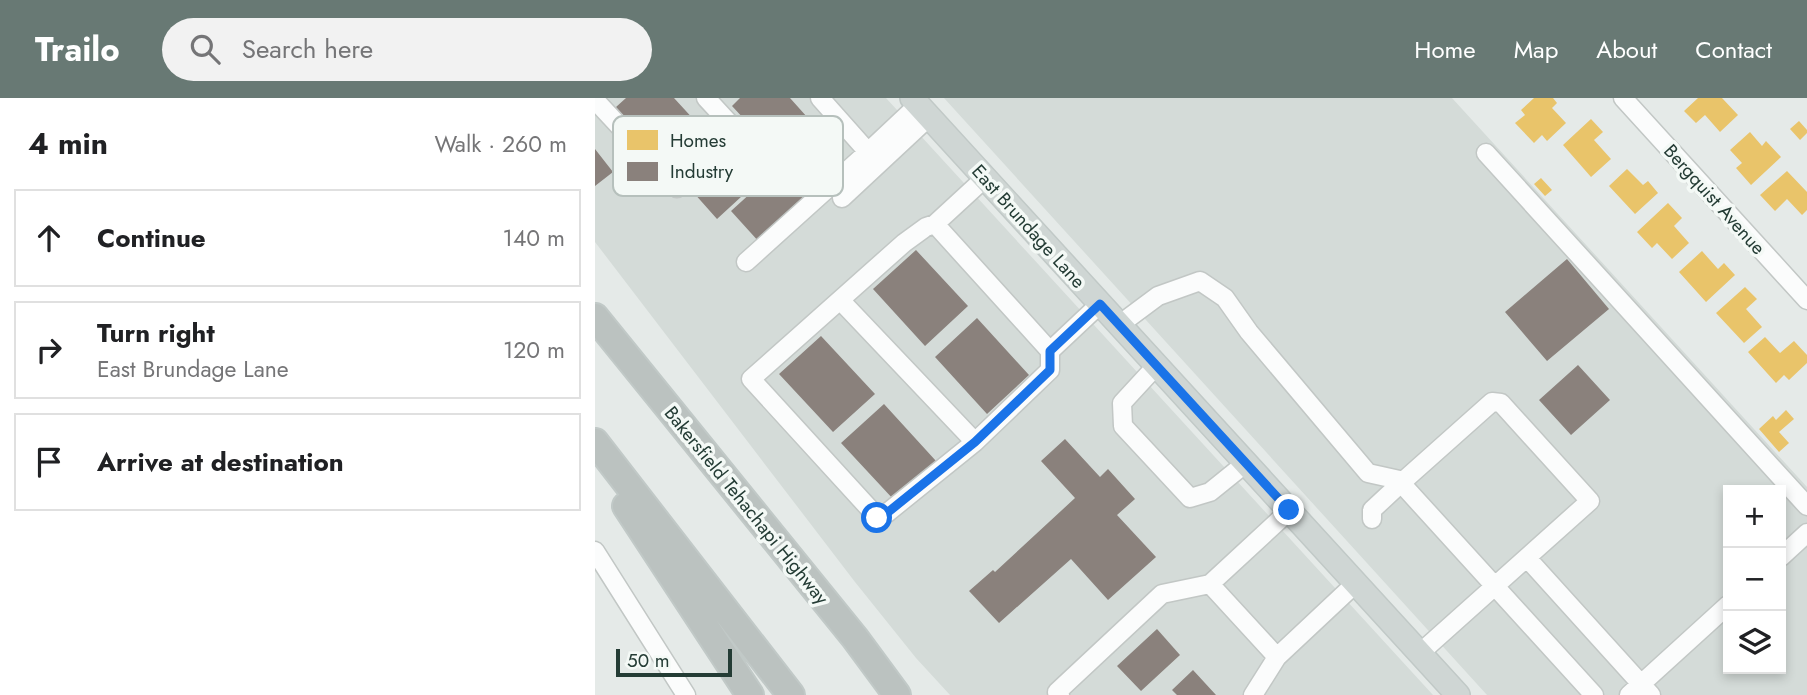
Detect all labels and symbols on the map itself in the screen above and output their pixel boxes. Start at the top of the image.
legend [613,116,843,196]
text: Homes [670,127,727,154]
street label: Bergquist Avenue [1658,138,1772,261]
text: Industry [670,158,734,185]
street label: East Brundage Lane [966,158,1092,294]
street label: Bakersfield Tehachapi Highway [658,400,836,611]
route end [1273,494,1304,525]
route start [861,502,892,533]
scale bar [616,646,731,678]

